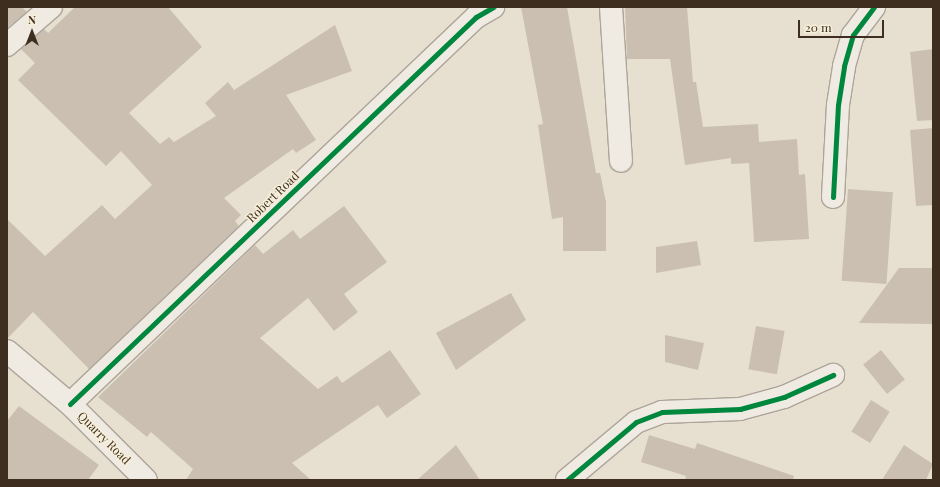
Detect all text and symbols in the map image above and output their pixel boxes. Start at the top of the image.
north arrow [12,12,52,52]
text: N [28,12,36,27]
scale bar [800,12,886,38]
text: 20 m [805,19,832,35]
street label: Robert Road [244,169,302,225]
street label: Quarry Road [75,409,133,467]

